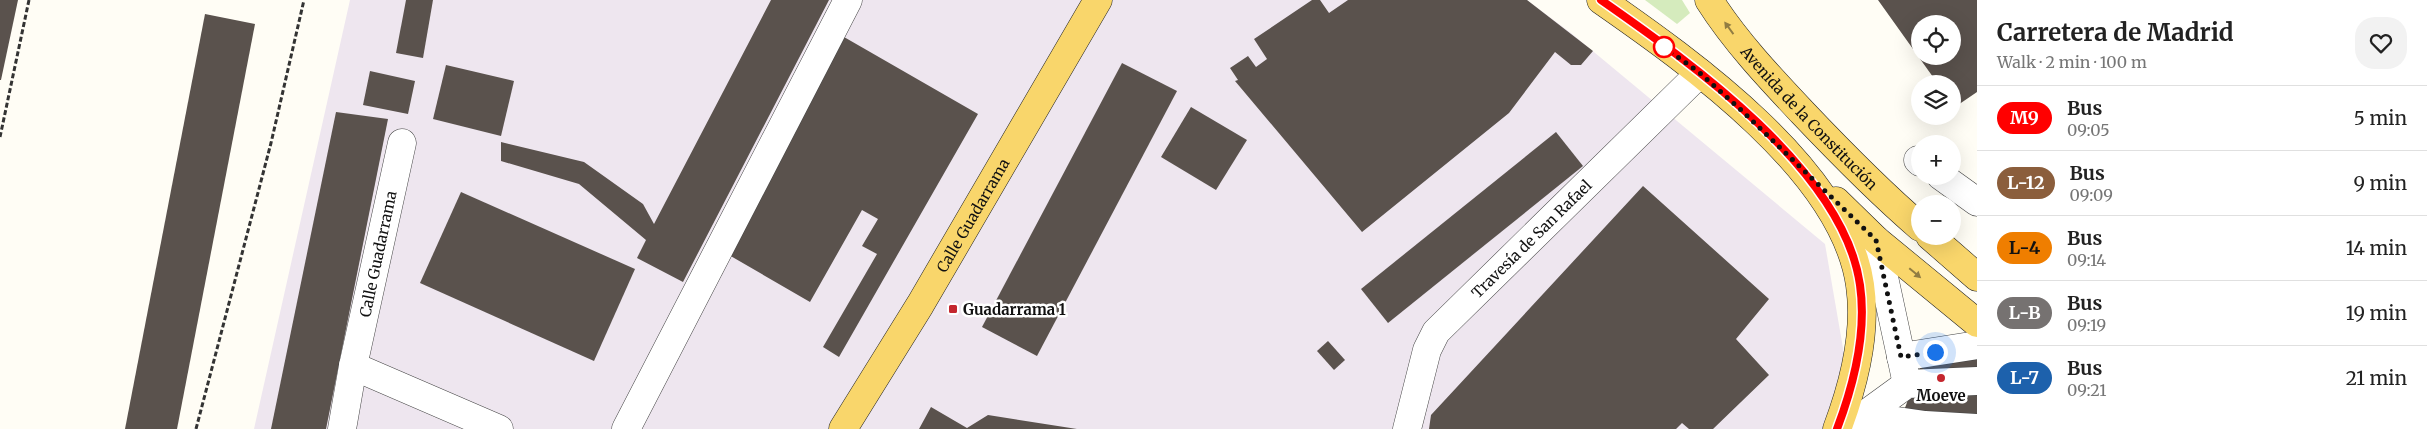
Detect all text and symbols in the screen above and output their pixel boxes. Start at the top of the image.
map controls [1911,15,1961,245]
button: locate [1911,15,1961,65]
text: Carretera de Madrid [1997,17,2234,48]
button: heart [2355,17,2407,69]
one-way arrow [1724,21,1734,35]
unlabelled marker [1653,36,1675,58]
street label: Avenida de la Constitución [1736,41,1882,193]
text: Walk · 2 min · 100 m [1997,52,2147,72]
button: layers [1911,75,1961,125]
text: Bus [2067,96,2102,120]
text: M9 [2010,106,2039,129]
text: 5 min [2354,106,2407,130]
text: 09:05 [2067,120,2110,140]
button: + [1911,135,1961,185]
street label: Calle Guadarrama [932,155,1013,276]
text: Bus [2070,161,2105,185]
text: L-12 [2007,171,2045,194]
text: 9 min [2353,171,2407,195]
street label: Travesía de San Rafael [1467,175,1596,302]
text: 09:09 [2070,185,2113,205]
street label: Calle Guadarrama [355,189,401,319]
button: − [1911,195,1961,245]
text: Bus [2067,226,2102,250]
text: L-4 [2009,236,2040,259]
text: 14 min [2346,236,2407,260]
text: 09:14 [2067,250,2106,270]
one-way arrow [1908,267,1921,278]
text: Bus [2067,291,2102,315]
place label: Guadarrama 1 [963,300,1066,319]
text: L-B [2009,301,2040,324]
text: 19 min [2346,301,2407,325]
marker: Guadarrama 1 [947,303,959,315]
text: 09:19 [2067,315,2106,335]
your location [1923,340,1948,365]
text: Bus [2067,356,2102,380]
text: L-7 [2010,366,2039,389]
text: 21 min [2346,366,2407,390]
marker: Moeve [1935,372,1947,384]
text: 09:21 [2067,380,2107,400]
place label: Moeve [1916,386,1966,405]

